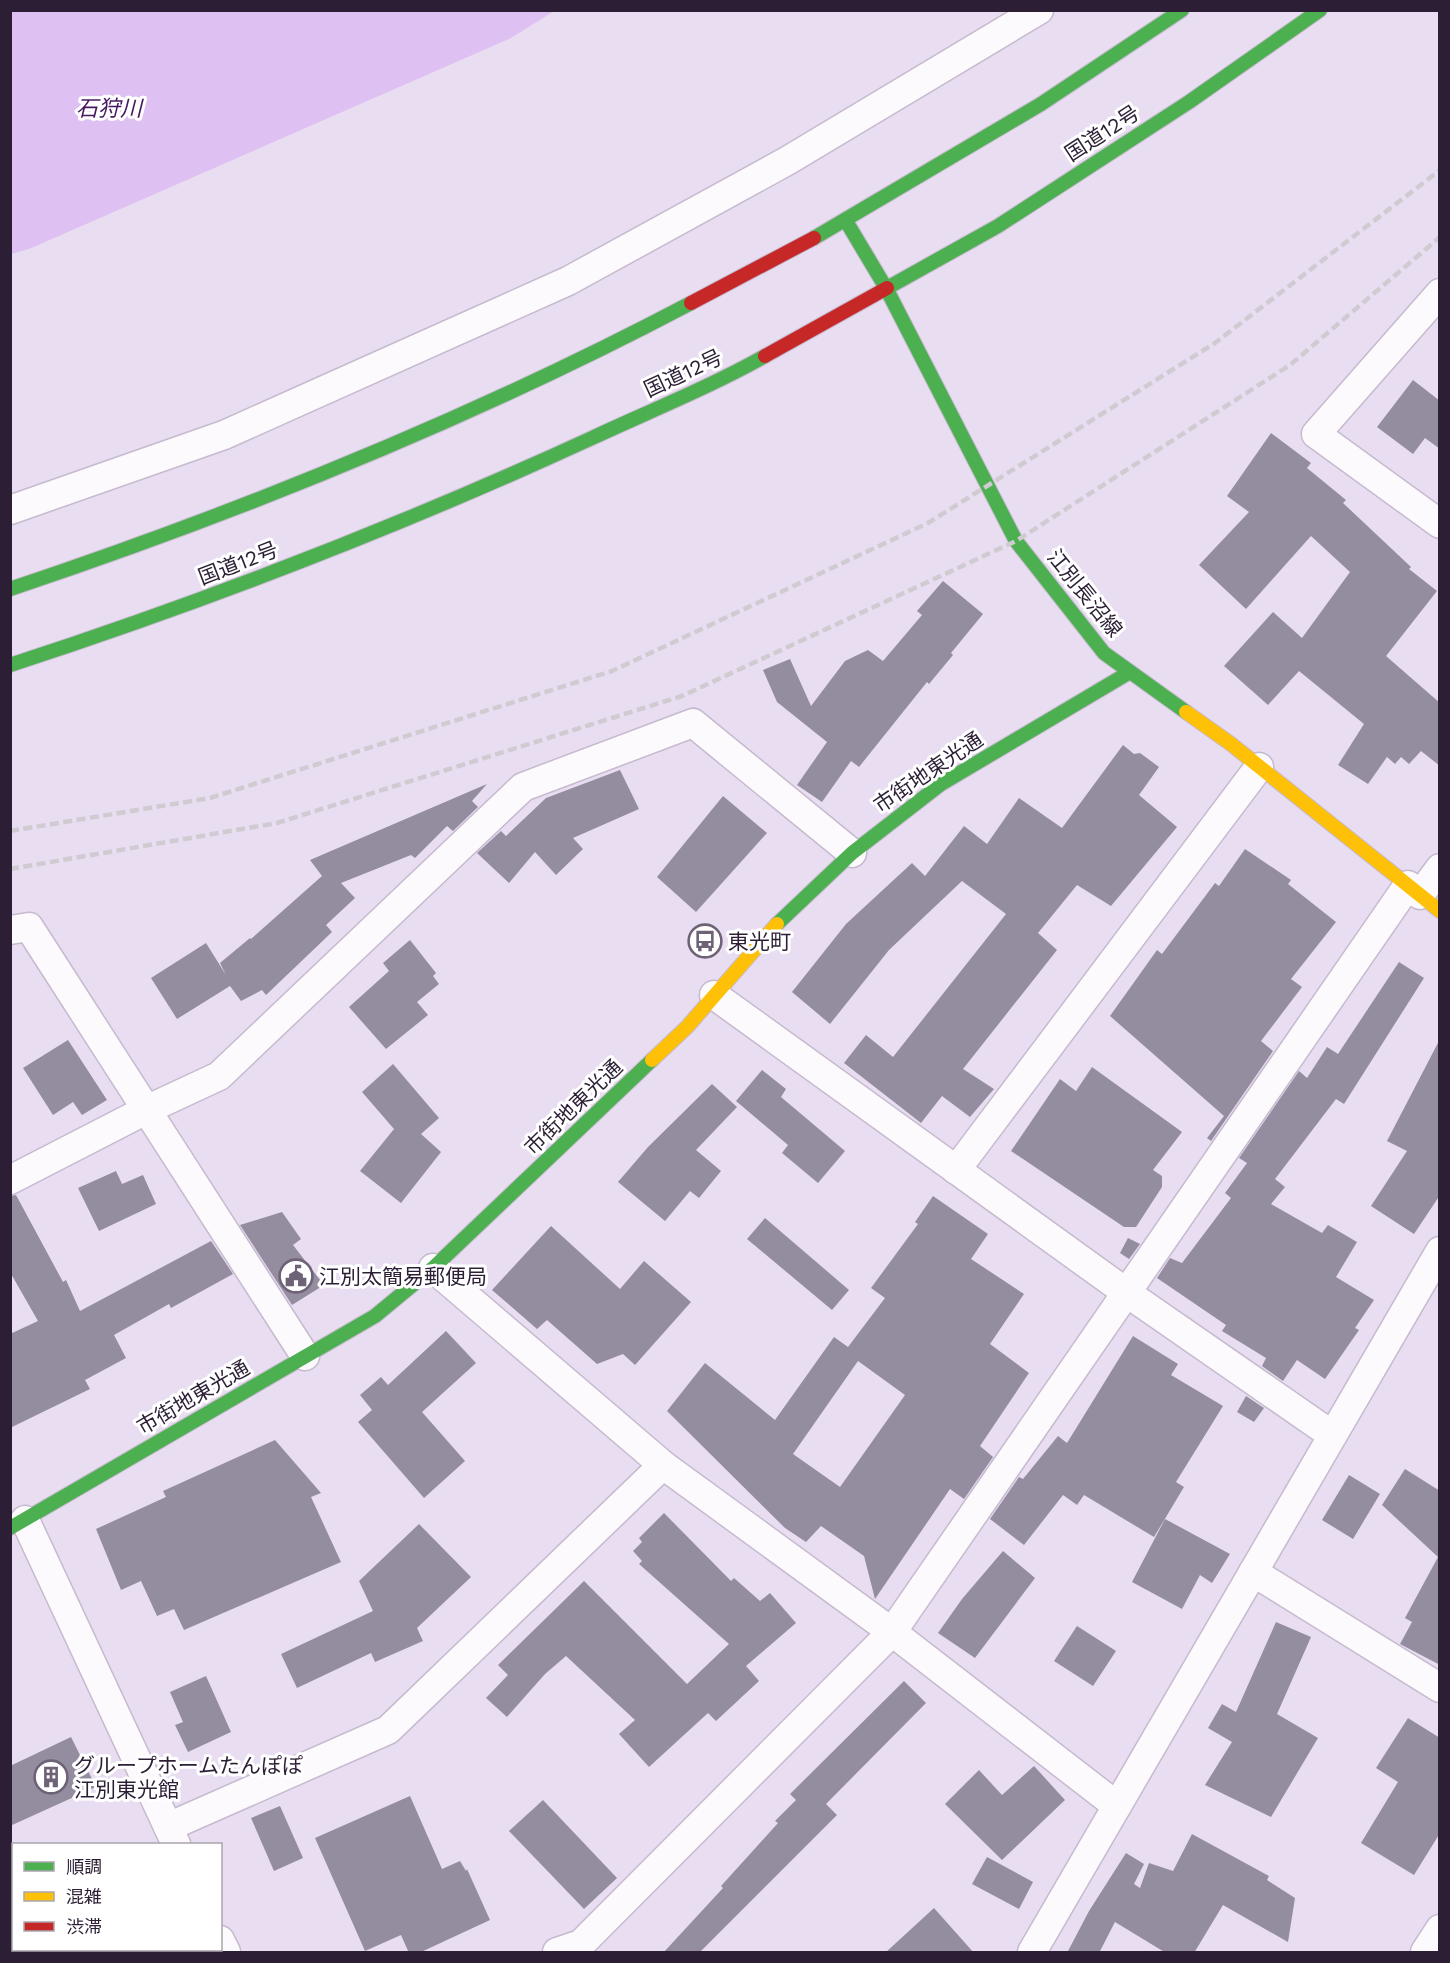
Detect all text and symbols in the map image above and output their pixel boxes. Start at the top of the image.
water label: 石狩川 [76,96,144,121]
street label: 国道12号 [1060,100,1144,166]
street label: 国道12号 [640,344,726,402]
street label: 国道12号 [195,536,281,590]
street label: 江別長沼線 [1042,544,1128,642]
street label: 市街地東光通 [869,726,987,818]
bus stop icon: 東光町 [687,923,723,959]
place label: 東光町 [728,929,791,954]
street label: 市街地東光通 [519,1054,627,1160]
public building icon: 江別太簡易郵便局 [278,1258,314,1294]
place label: 江別太簡易郵便局 [319,1264,487,1289]
street label: 市街地東光通 [132,1355,254,1439]
place label: グループホームたんぽぽ 江別東光館 [74,1753,303,1802]
building icon: グループホームたんぽぽ 江別東光館 [33,1759,69,1795]
legend [12,1843,222,1951]
text: 順調 [66,1856,102,1877]
text: 混雑 [66,1886,102,1907]
text: 渋滞 [66,1916,102,1937]

